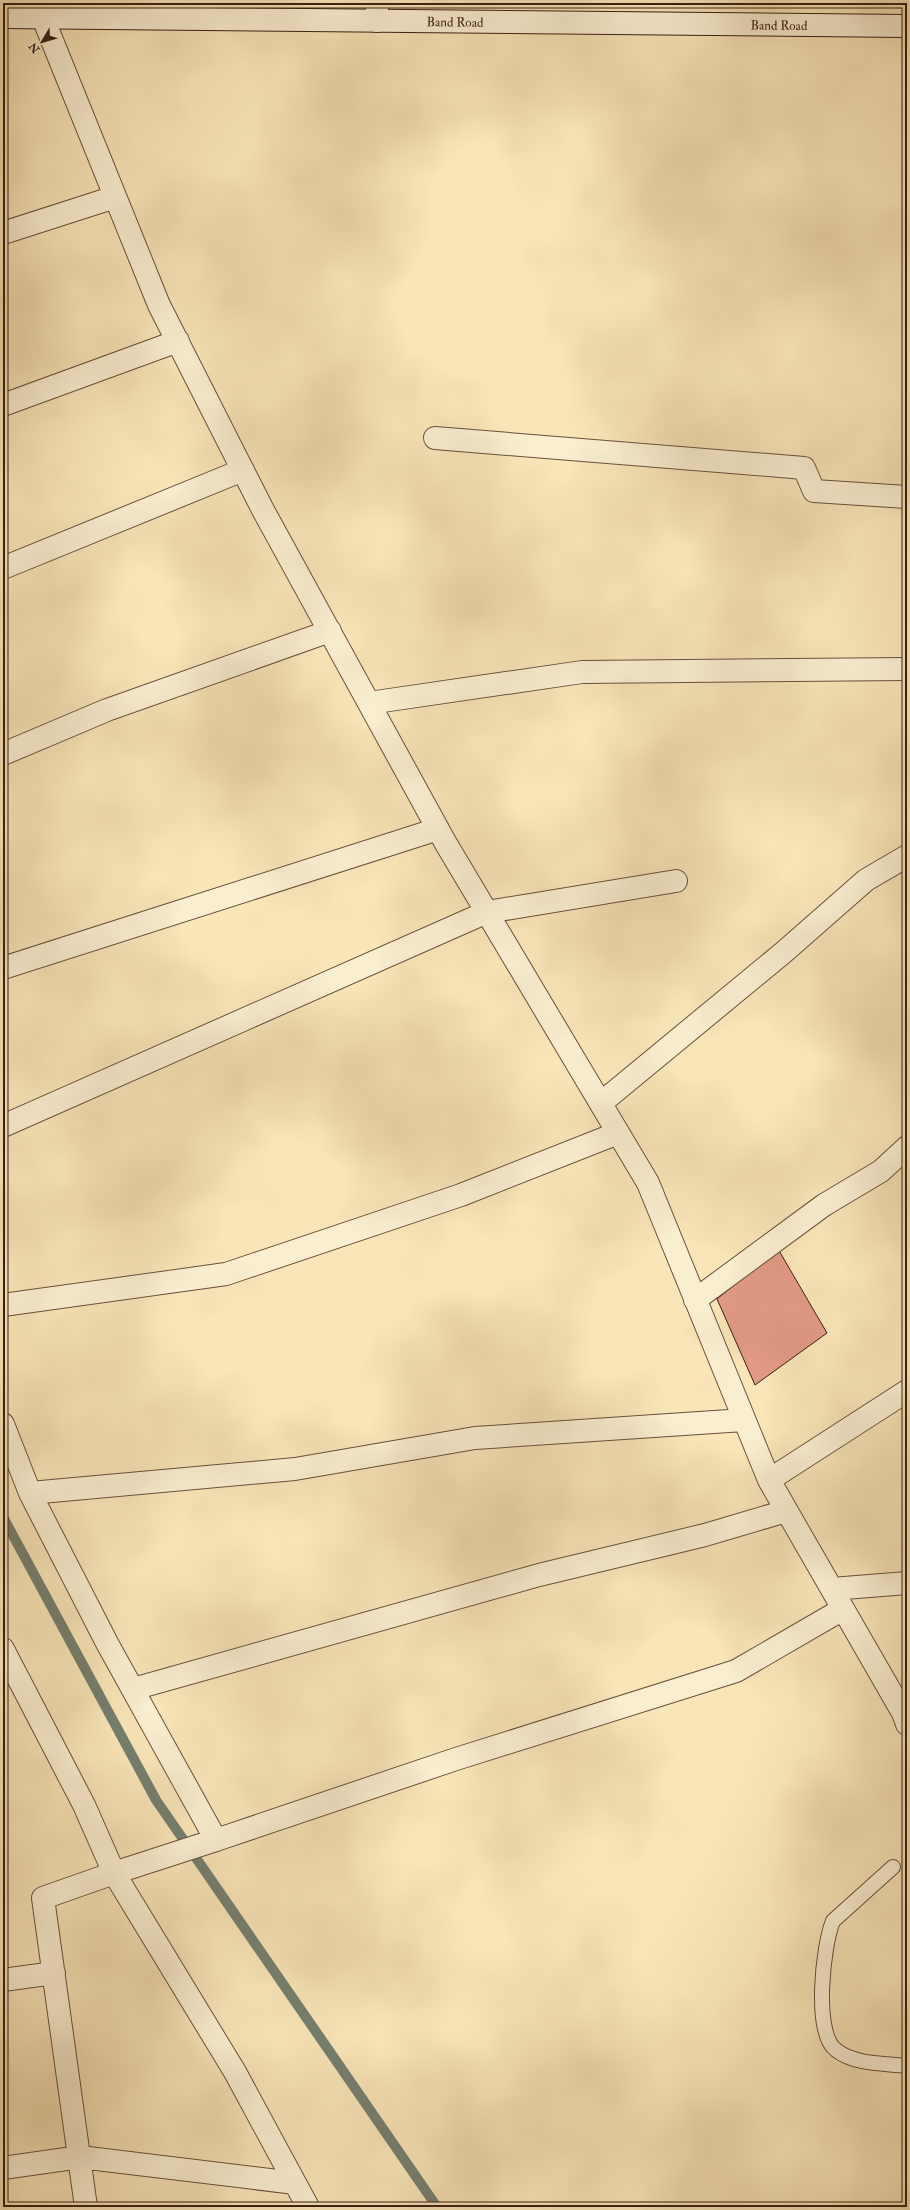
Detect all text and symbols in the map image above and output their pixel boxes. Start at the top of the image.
street label: Band Road [426,14,484,31]
street label: Band Road [750,17,808,34]
north arrow [22,22,62,62]
text: N [26,39,43,57]

